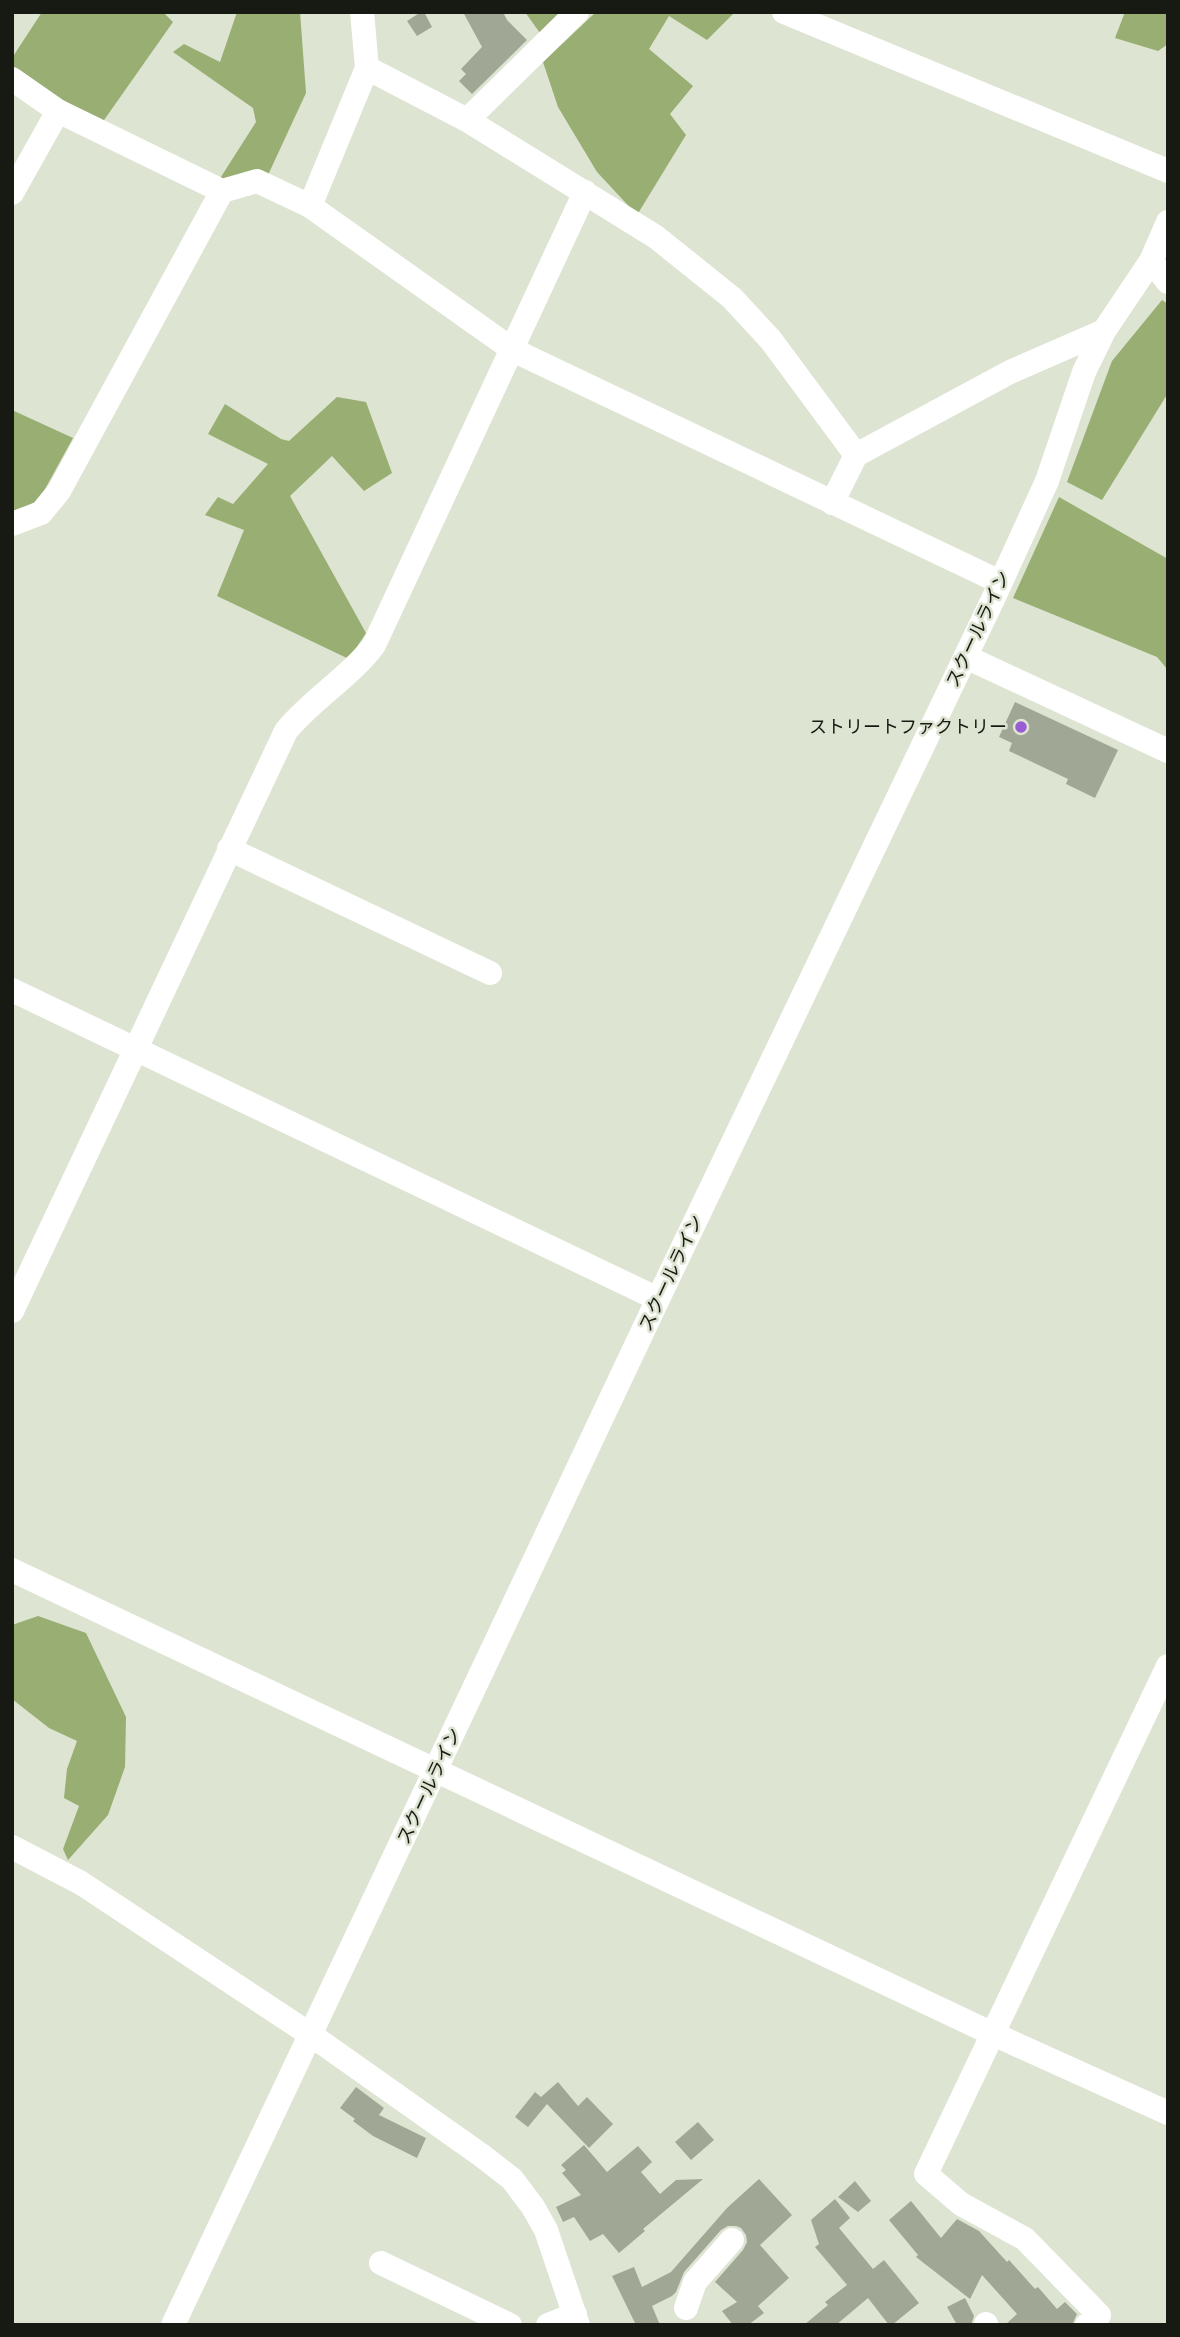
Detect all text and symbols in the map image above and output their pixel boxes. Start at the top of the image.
street label: スクールライン [942,568,1014,690]
place label: ストリートファクトリー [809,717,1007,737]
marker: ストリートファクトリー [1013,719,1029,735]
street label: スクールライン [635,1212,707,1334]
street label: スクールライン [393,1725,465,1847]

